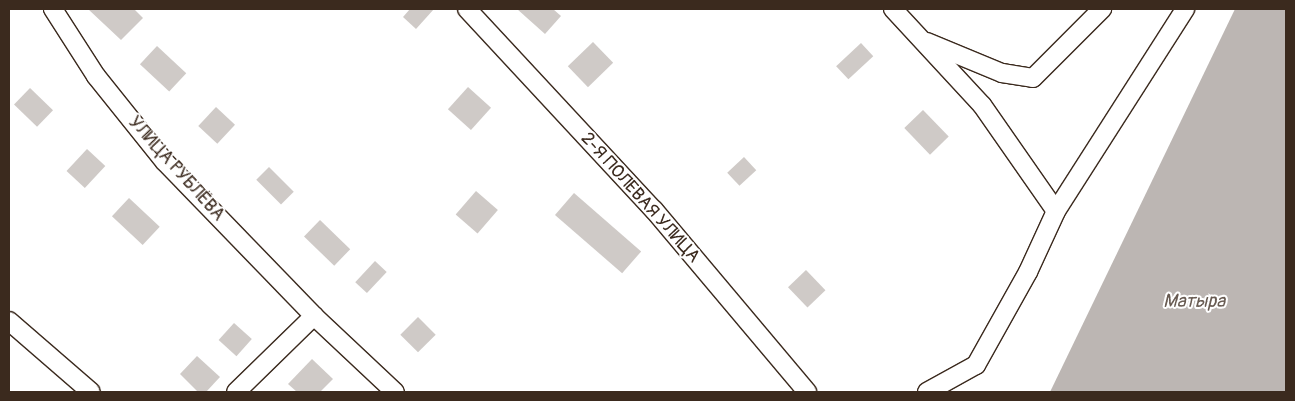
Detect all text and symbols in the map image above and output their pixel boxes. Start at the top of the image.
street label: УЛИЦА РУБЛЁВА [123,112,229,226]
street label: 2-Я ПОЛЕВАЯ УЛИЦА [576,129,704,267]
water label: Матыра [1163,291,1225,313]

